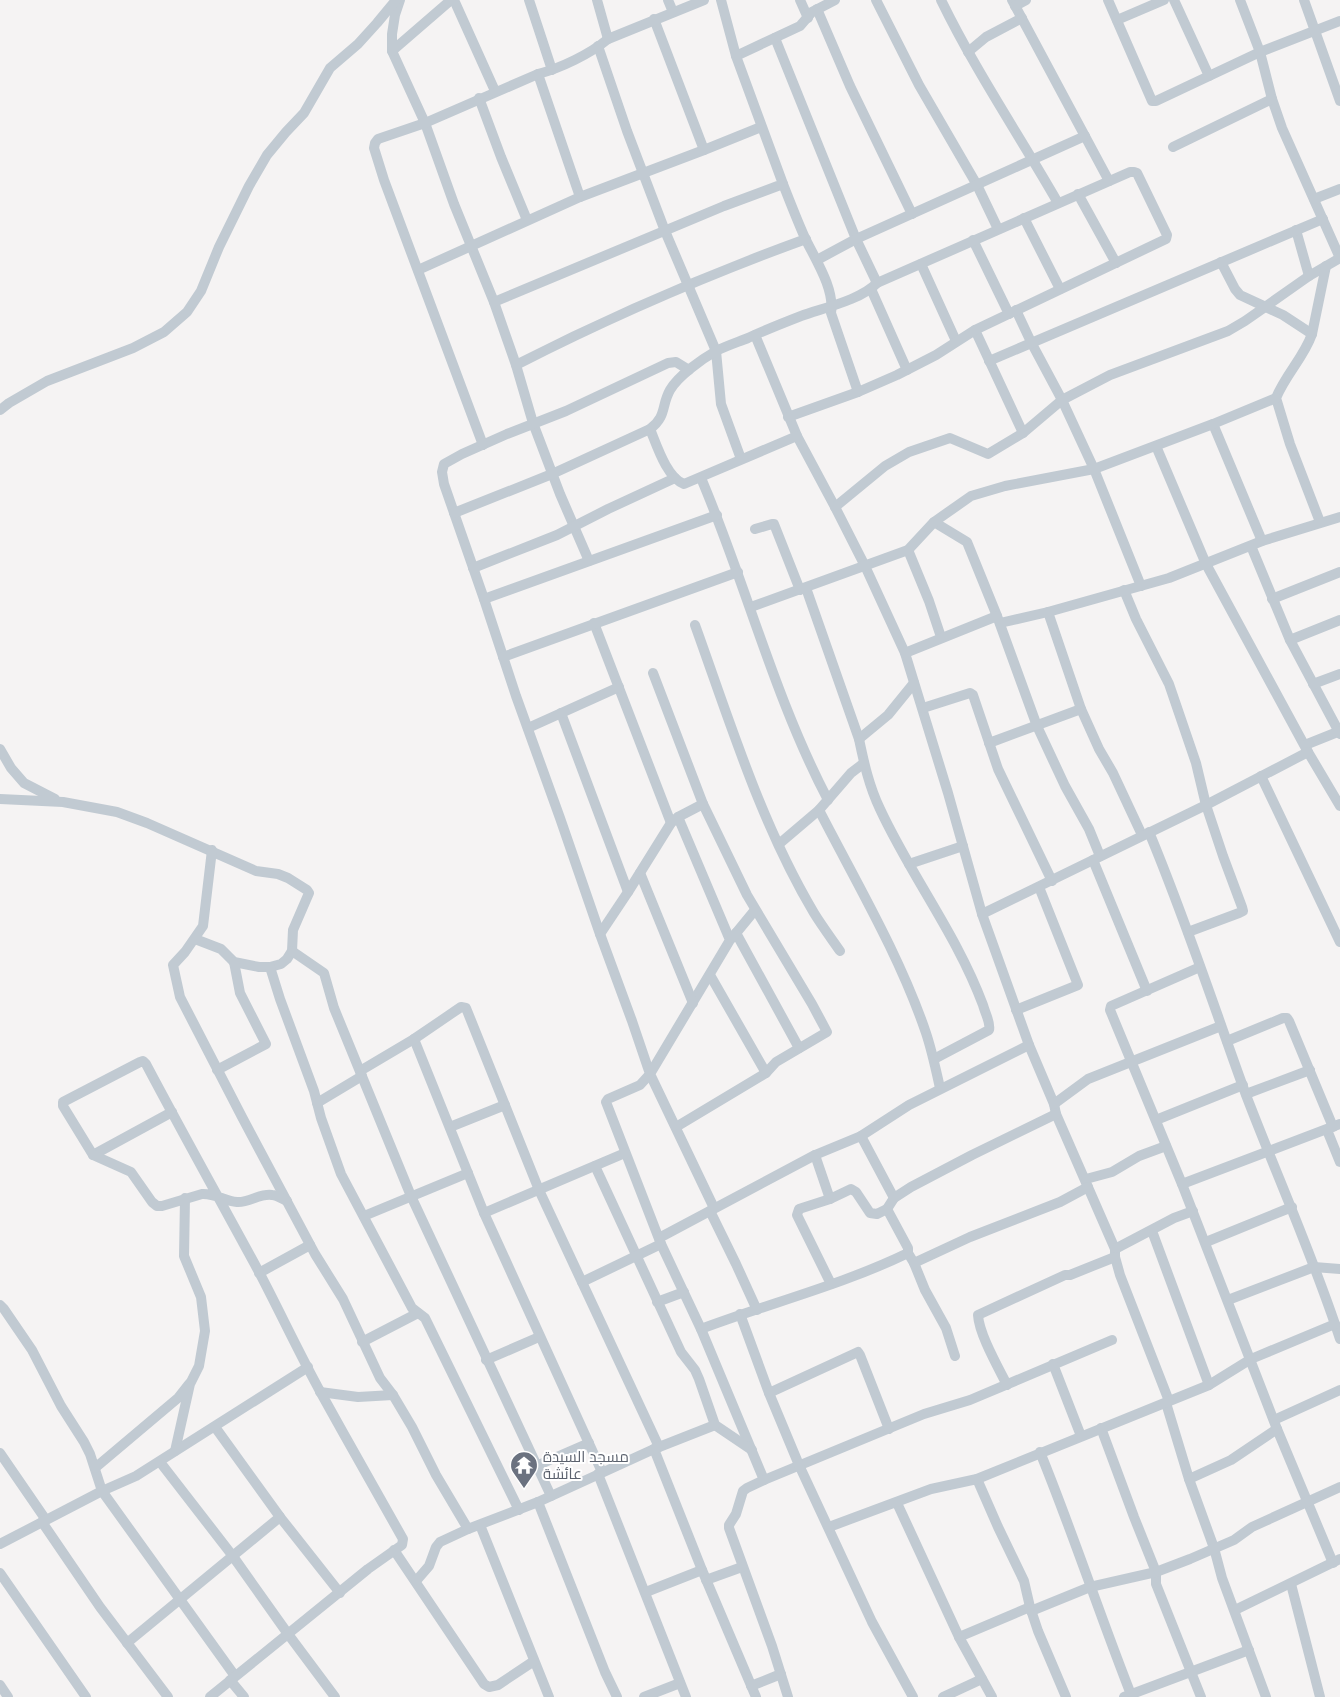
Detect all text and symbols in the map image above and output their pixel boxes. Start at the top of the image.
place label: مسجد السيدة عائشة [543,1446,629,1483]
temple icon: مسجد السيدة عائشة [509,1450,539,1489]

